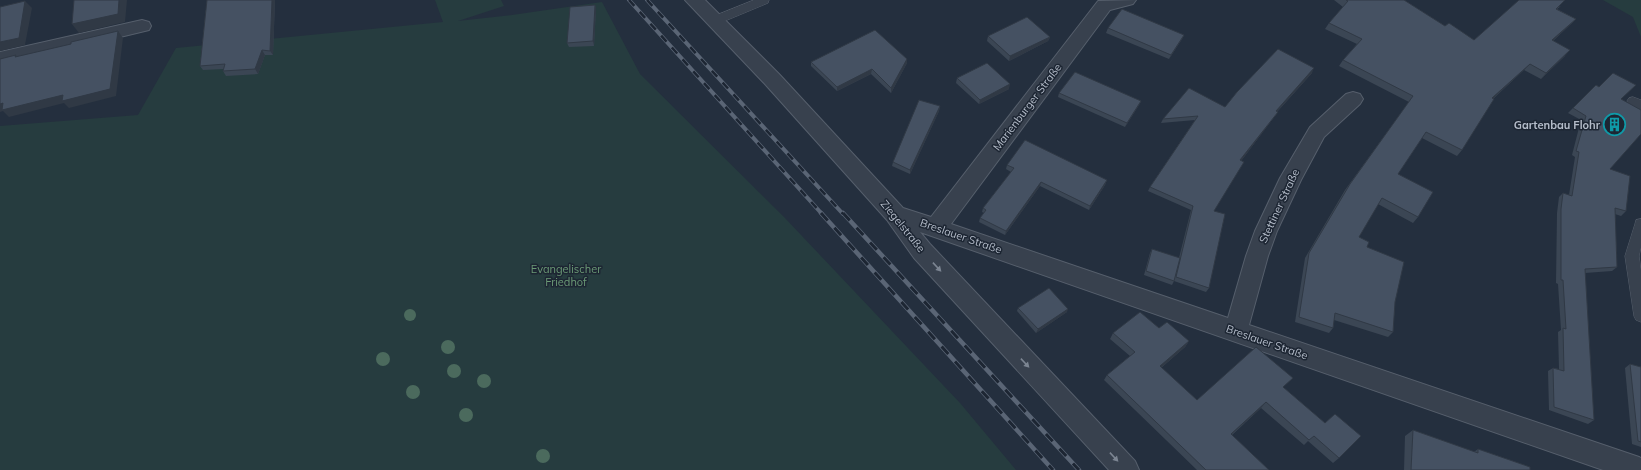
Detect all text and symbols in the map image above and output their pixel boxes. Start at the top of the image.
street label: Marienburger Straße [990,61,1064,153]
building icon: Gartenbau Flohr [1602,112,1628,138]
place label: Gartenbau Flohr [1514,118,1601,132]
street label: Stettiner Straße [1256,167,1302,245]
street label: Ziegelstraße [878,197,928,255]
street label: Breslauer Straße [918,215,1004,257]
park label: Evangelischer Friedhof [531,262,601,289]
one-way arrow [932,262,942,272]
street label: Breslauer Straße [1224,321,1310,363]
one-way arrow [1020,358,1030,368]
one-way arrow [1109,452,1119,462]

